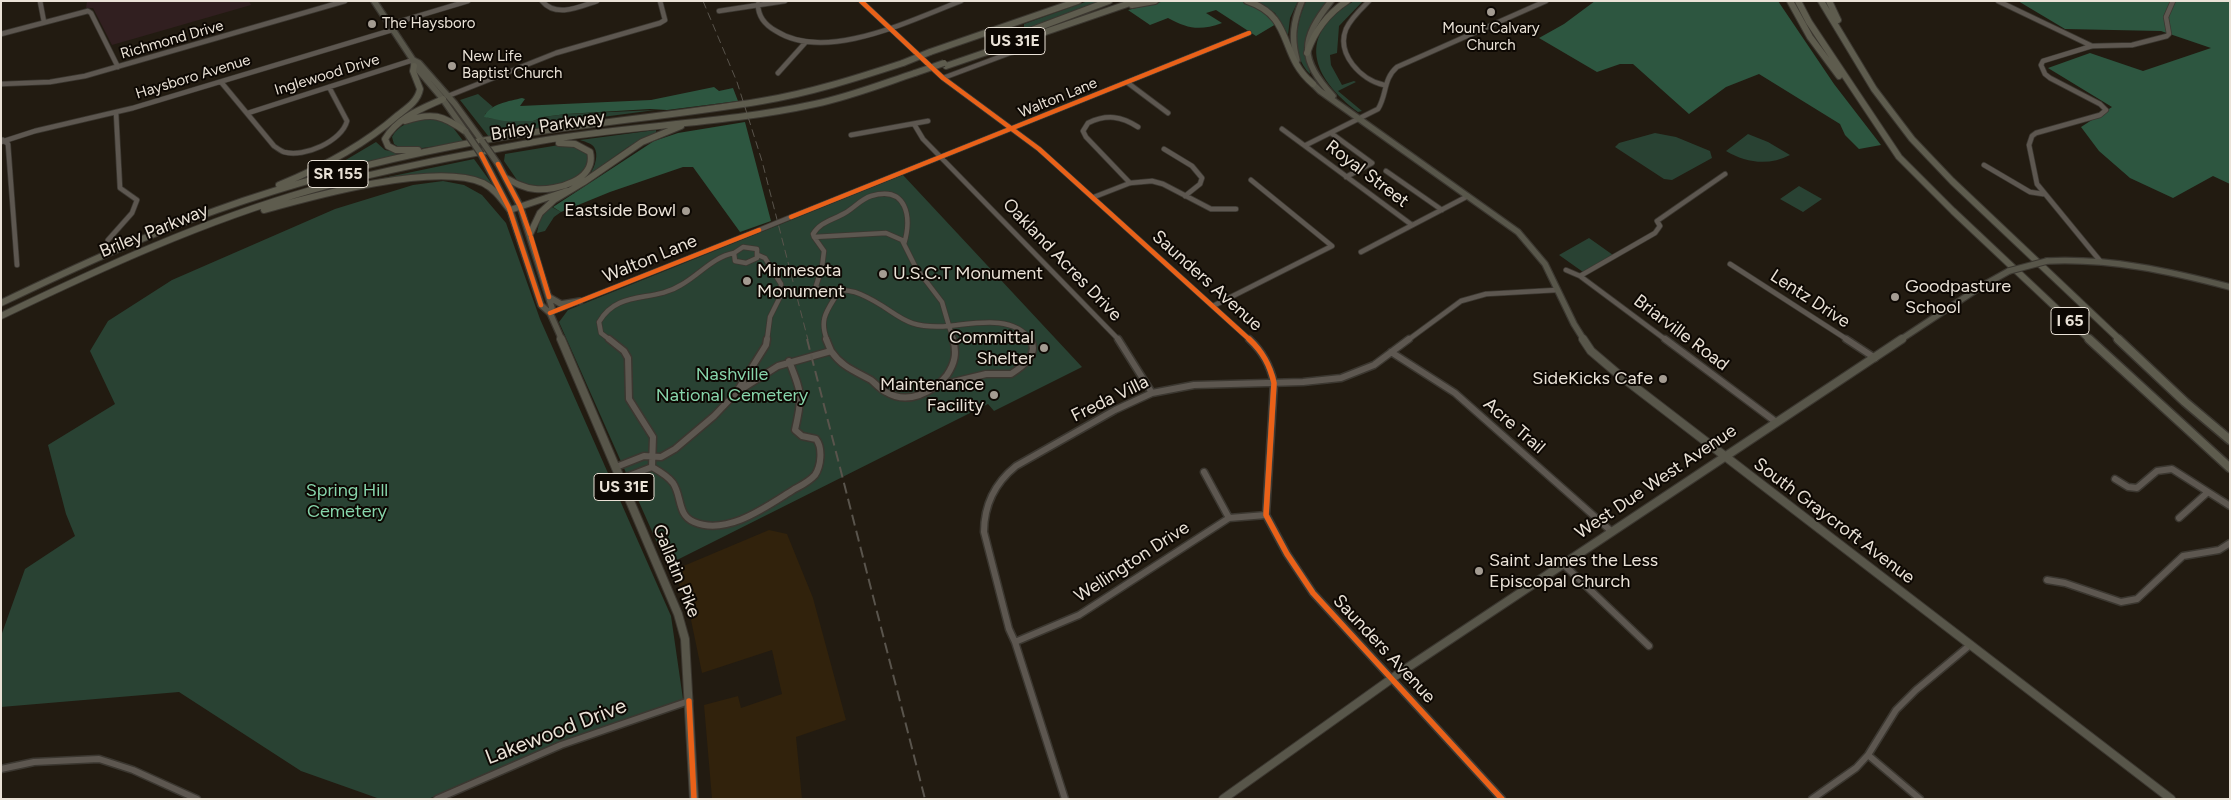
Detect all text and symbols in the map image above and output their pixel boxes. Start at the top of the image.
marker: Mount Calvary Church [1485,6,1497,18]
place label: The Haysboro [382,15,475,33]
street label: Richmond Drive [118,17,226,63]
marker: The Haysboro [366,18,378,30]
place label: Mount Calvary Church [1442,20,1540,55]
road number: US 31E [985,27,1045,54]
place label: New Life Baptist Church [462,48,562,83]
street label: Haysboro Avenue [133,51,253,103]
street label: Inglewood Drive [272,51,382,99]
marker: New Life Baptist Church [446,60,458,72]
street label: Walton Lane [1016,74,1100,122]
street label: Briley Parkway [489,106,607,146]
street label: Royal Street [1321,136,1413,212]
road number: SR 155 [308,160,368,188]
street label: Oakland Acres Drive [998,194,1126,326]
street label: Briley Parkway [96,199,212,263]
place label: Eastside Bowl [564,200,676,222]
marker: Eastside Bowl [680,205,692,217]
street label: Saunders Avenue [1148,226,1266,336]
street label: Walton Lane [600,230,700,288]
place label: Minnesota Monument [757,260,845,302]
place label: U.S.C.T Monument [893,263,1043,285]
street label: Lentz Drive [1766,265,1854,333]
marker: U.S.C.T Monument [877,268,889,280]
marker: Minnesota Monument [741,275,753,287]
place label: Goodpasture School [1905,276,2011,318]
street label: Briarville Road [1629,290,1733,376]
marker: Goodpasture School [1889,291,1901,303]
road number: I 65 [2051,308,2089,334]
place label: Committal Shelter [949,327,1034,369]
marker: Committal Shelter [1038,342,1050,354]
park label: Nashville National Cemetery [656,364,808,406]
place label: SideKicks Cafe [1532,368,1653,390]
street label: Freda Villa [1068,371,1152,427]
marker: SideKicks Cafe [1657,373,1669,385]
place label: Maintenance Facility [880,374,984,416]
marker: Maintenance Facility [988,389,1000,401]
street label: Acre Trail [1479,393,1549,459]
street label: West Due West Avenue [1571,420,1741,544]
street label: South Graycroft Avenue [1749,453,1919,589]
road number: US 31E [594,474,654,501]
park label: Spring Hill Cemetery [306,480,388,522]
street label: Wellington Drive [1071,517,1193,607]
street label: Gallatin Pike [648,521,704,621]
place label: Saint James the Less Episcopal Church [1489,550,1658,592]
marker: Saint James the Less Episcopal Church [1473,565,1485,577]
street label: Saunders Avenue [1328,590,1440,708]
street label: Lakewood Drive [482,693,630,771]

